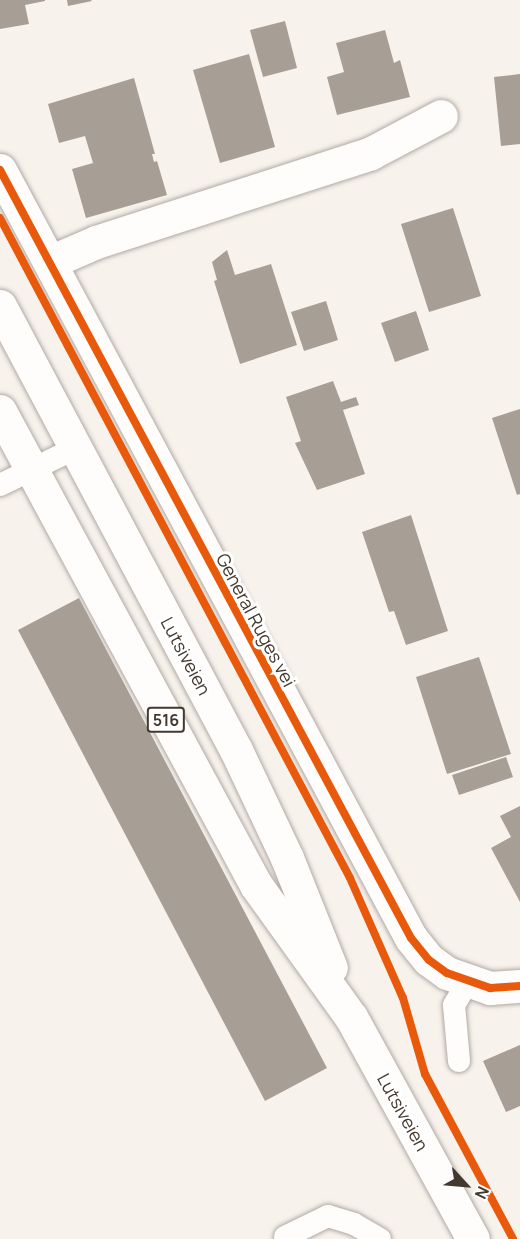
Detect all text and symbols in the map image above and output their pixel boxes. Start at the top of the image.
street label: General Ruges vei [212,550,300,690]
street label: Lutsiveien [156,613,216,699]
road number: 516 [146,707,186,733]
street label: Lutsiveien [373,1070,433,1154]
north arrow [436,1155,496,1215]
text: N [470,1183,495,1203]

